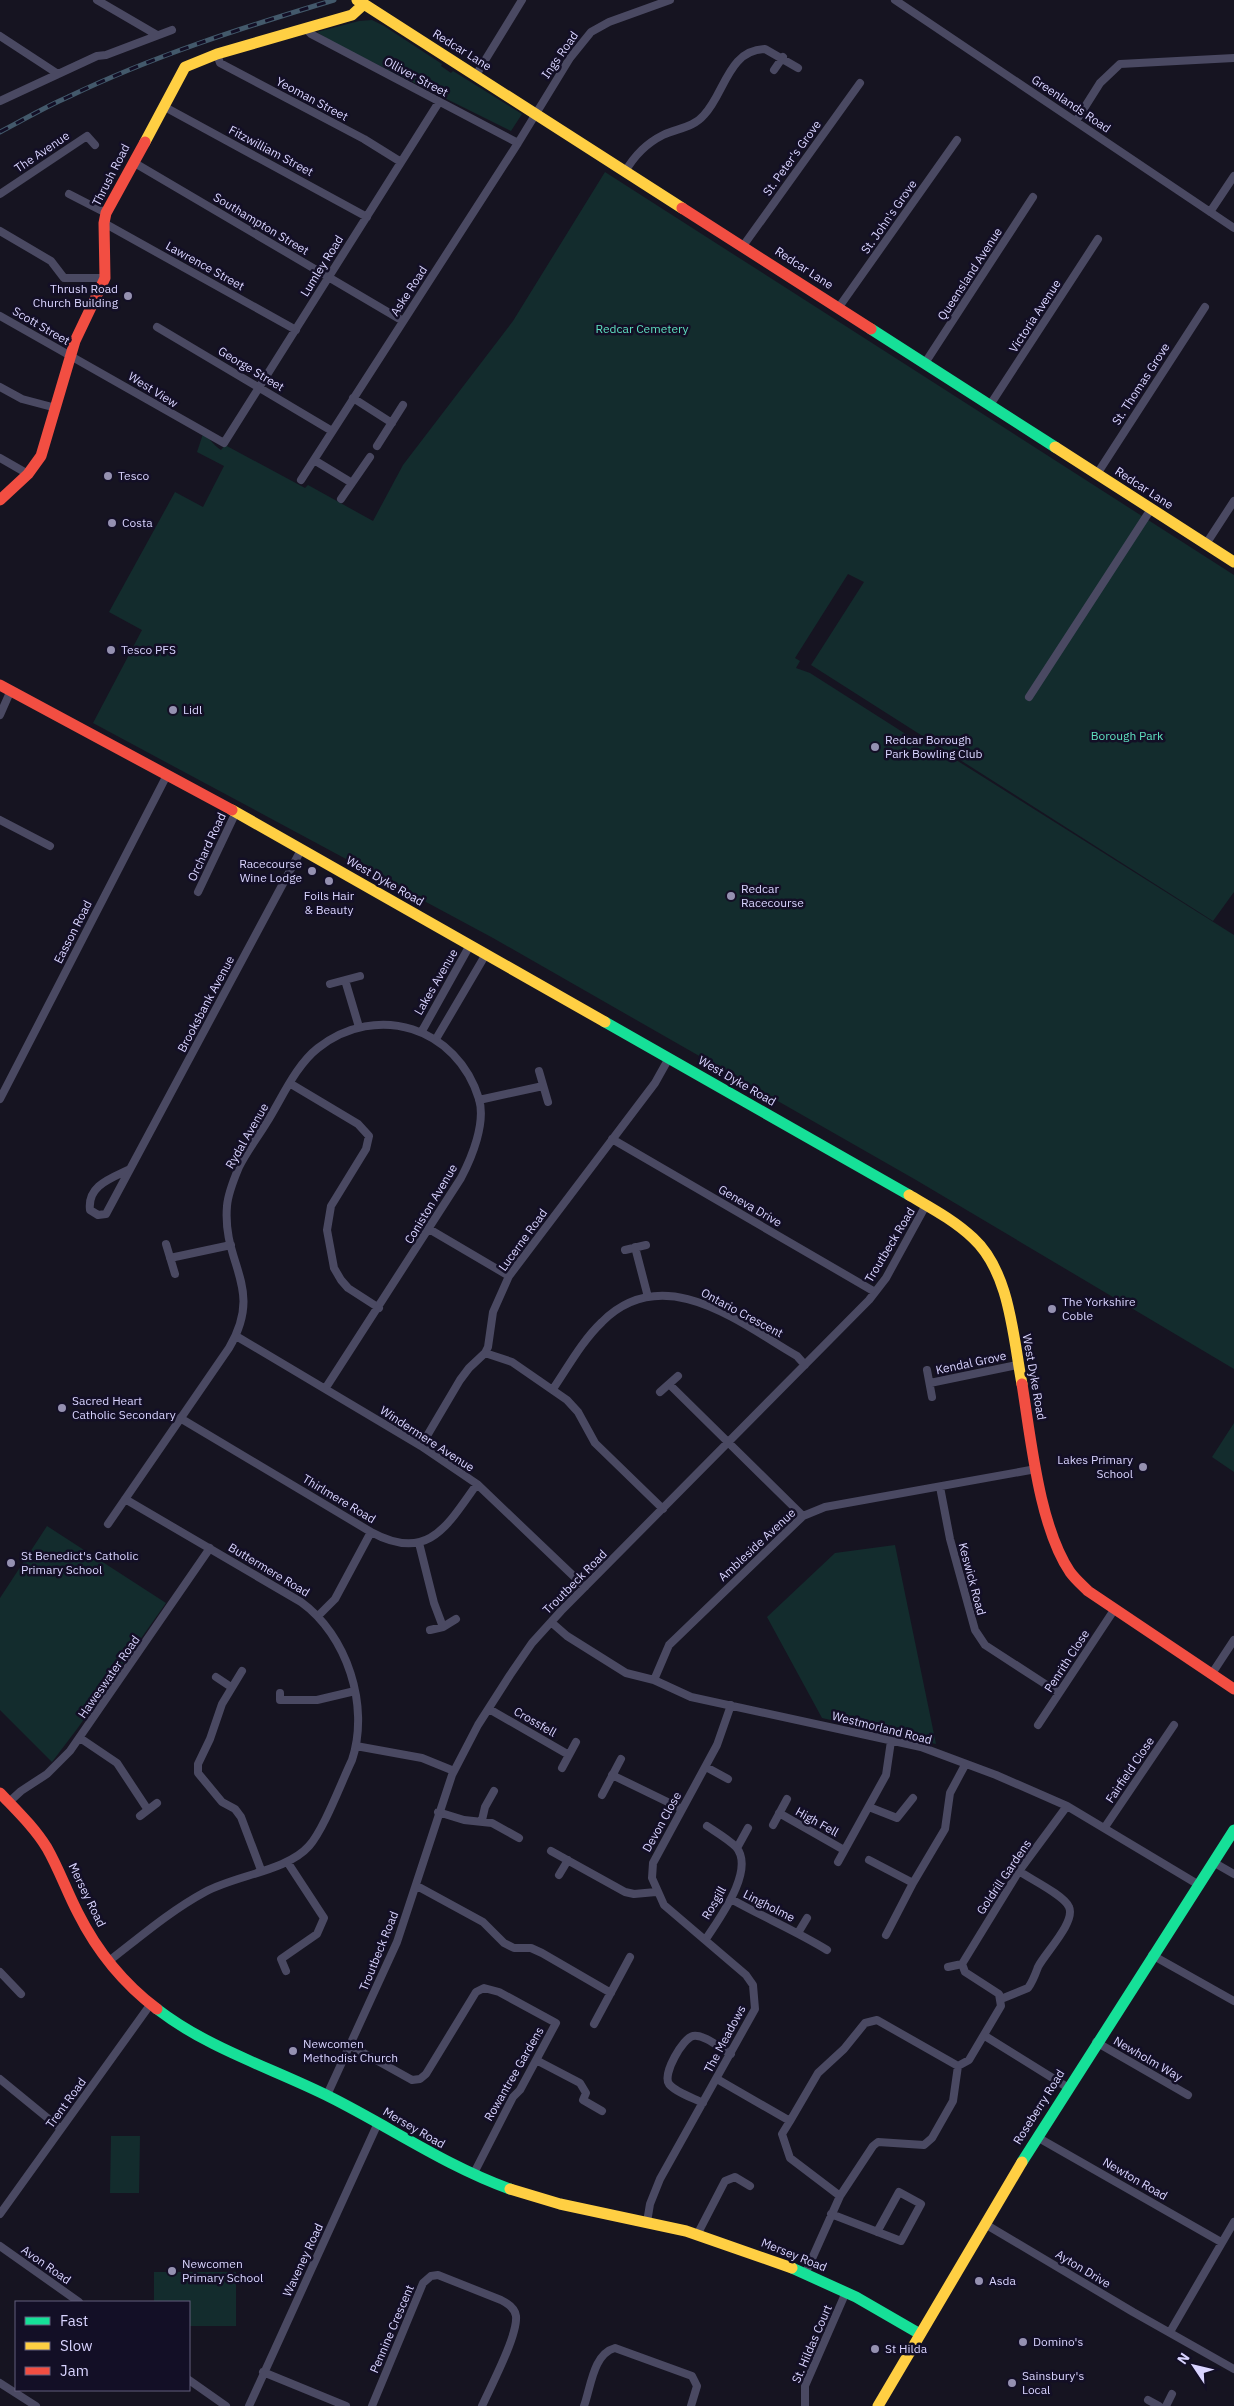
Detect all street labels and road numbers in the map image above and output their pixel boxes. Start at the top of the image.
street label: Redcar Lane [430,26,495,74]
street label: Ings Road [538,28,581,81]
street label: Olliver Street [382,53,451,100]
street label: Greenlands Road [1029,72,1114,136]
street label: Yeoman Street [274,73,351,124]
street label: St. Peter's Grove [759,117,824,198]
street label: Fitzwilliam Street [226,122,316,179]
street label: The Avenue [11,127,72,175]
street label: Thrush Road [88,141,133,208]
street label: St. John's Grove [858,177,920,257]
street label: Southampton Street [211,189,312,258]
street label: Queensland Avenue [934,224,1005,323]
street label: Lumley Road [297,232,346,299]
street label: Lawrence Street [163,238,247,293]
street label: Redcar Lane [772,243,837,292]
street label: Aske Road [387,263,430,319]
street label: Victoria Avenue [1005,276,1064,355]
street label: Scott Street [10,303,73,348]
street label: St. Thomas Grove [1108,339,1173,428]
street label: George Street [216,343,287,394]
street label: West View [126,368,181,411]
street label: Redcar Lane [1112,463,1177,512]
street label: Orchard Road [184,810,229,883]
street label: West Dyke Road [344,852,427,909]
street label: Easson Road [50,898,95,966]
street label: Lakes Avenue [411,946,461,1017]
street label: Brooksbank Avenue [174,953,238,1055]
street label: West Dyke Road [696,1052,779,1109]
street label: Rydal Avenue [222,1100,272,1171]
street label: Coniston Avenue [401,1161,460,1246]
street label: Geneva Drive [716,1181,785,1230]
street label: Troutbeck Road [861,1205,918,1285]
street label: Lucerne Road [495,1206,550,1274]
street label: Ontario Crescent [699,1285,786,1340]
street label: West Dyke Road [1020,1333,1049,1421]
street label: Kendal Grove [934,1348,1008,1377]
street label: Windermere Avenue [377,1403,478,1475]
street label: Thirlmere Road [300,1471,379,1526]
street label: Ambleside Avenue [715,1505,799,1584]
street label: Buttermere Road [226,1539,313,1600]
street label: Keswick Road [956,1541,989,1617]
street label: Troutbeck Road [539,1546,610,1617]
street label: Penrith Close [1041,1626,1093,1695]
street label: Haweswater Road [75,1633,143,1721]
street label: Crossfell [511,1703,559,1740]
street label: Westmorland Road [831,1708,934,1747]
street label: Fairfield Close [1102,1734,1157,1806]
street label: Devon Close [639,1789,684,1855]
street label: High Fell [793,1804,841,1840]
street label: Goldrill Gardens [973,1836,1034,1917]
street label: Mersey Road [65,1860,109,1929]
street label: Rosgill [698,1884,729,1922]
street label: Lingholme [741,1886,798,1925]
street label: Troutbeck Road [356,1909,401,1993]
street label: The Meadows [700,2002,749,2075]
street label: Rowantree Gardens [480,2024,547,2124]
street label: Newholm Way [1111,2033,1185,2084]
street label: Roseberry Road [1010,2066,1068,2147]
street label: Trent Road [42,2075,89,2131]
street label: Mersey Road [380,2104,448,2151]
street label: Newton Road [1100,2154,1170,2203]
street label: Waveney Road [279,2221,326,2299]
street label: Mersey Road [759,2235,829,2275]
street label: Avon Road [19,2242,74,2287]
street label: Ayton Drive [1053,2246,1114,2291]
street label: Pennine Crescent [366,2282,417,2375]
street label: St. Hildas Court [788,2302,835,2385]

